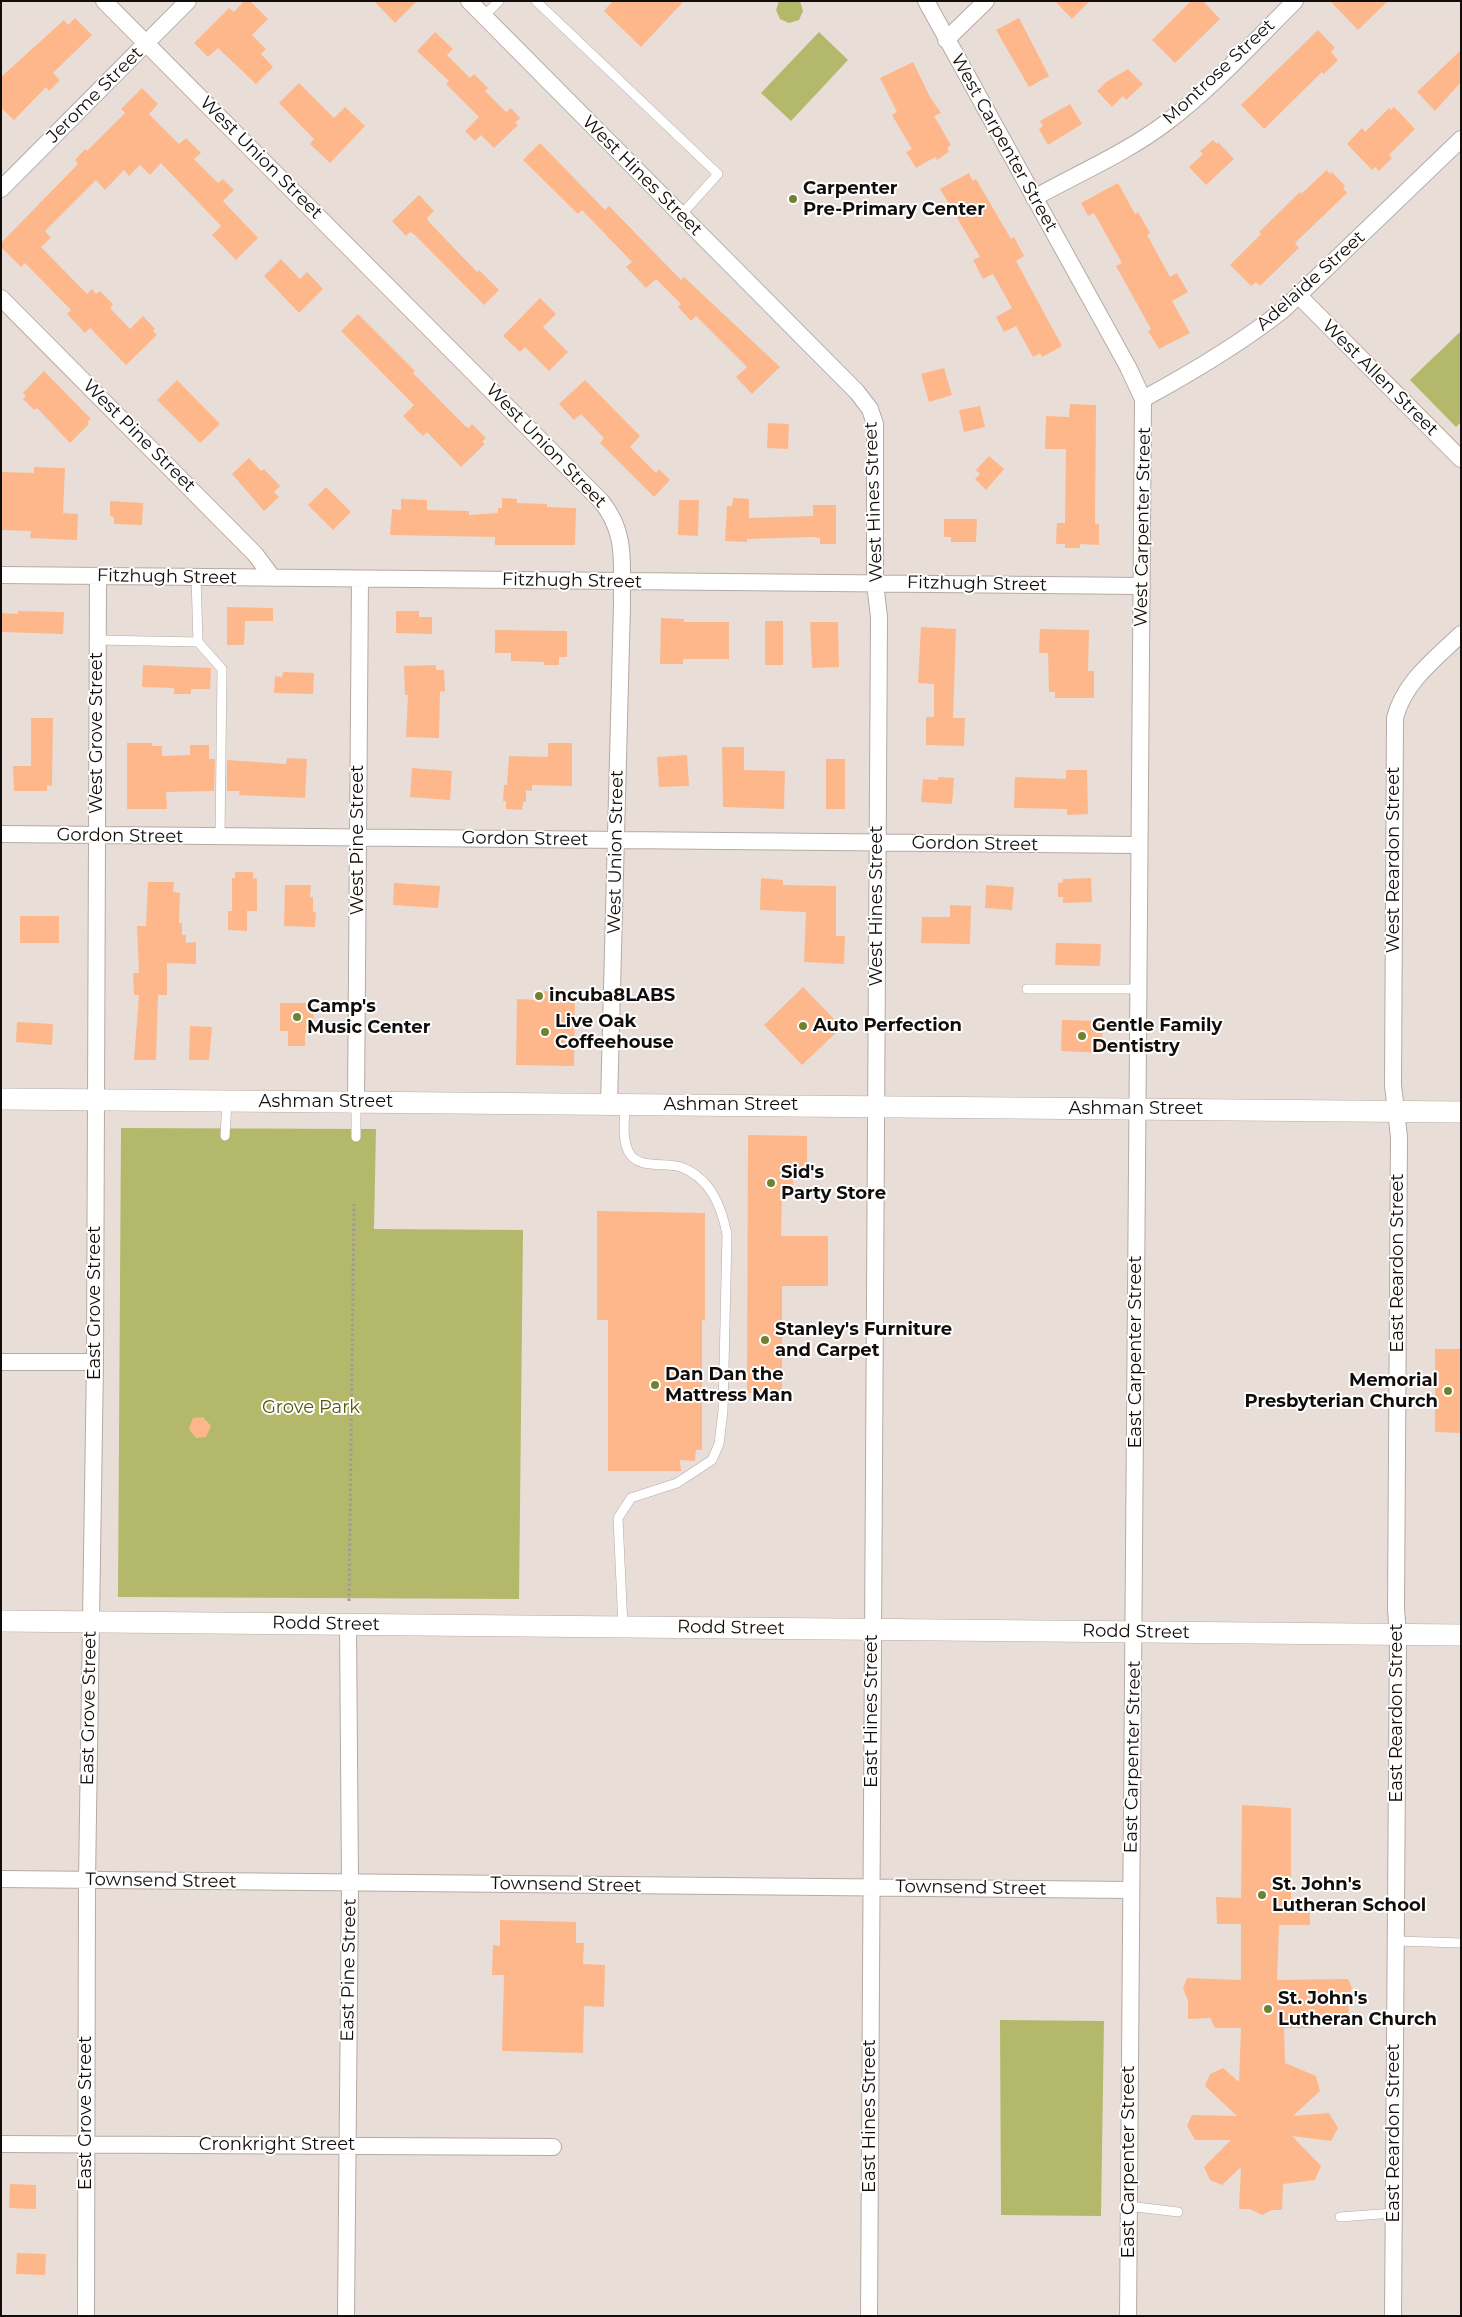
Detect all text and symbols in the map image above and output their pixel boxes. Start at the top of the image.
street label: Montrose Street [1159,15,1279,129]
street label: Jerome Street [42,42,148,148]
street label: West Carpenter Street [946,50,1062,236]
street label: West Union Street [195,92,327,224]
street label: West Hines Street [577,111,707,241]
place label: Carpenter Pre-Primary Center [803,178,985,220]
marker: Carpenter Pre-Primary Center [787,193,799,205]
street label: Adelaide Street [1252,227,1370,335]
street label: West Allen Street [1317,315,1443,441]
street label: West Pine Street [78,375,200,497]
street label: West Union Street [481,379,611,513]
street label: West Hines Street [860,421,888,583]
street label: West Carpenter Street [1130,427,1156,627]
street label: Fitzhugh Street [97,565,237,589]
street label: Fitzhugh Street [502,569,642,593]
street label: Fitzhugh Street [907,572,1047,596]
street label: West Grove Street [86,652,108,814]
street label: West Pine Street [347,765,369,915]
street label: West Reardon Street [1383,767,1405,953]
street label: West Union Street [604,770,628,934]
street label: Gordon Street [56,824,184,848]
street label: West Hines Street [866,825,888,987]
street label: Gordon Street [461,827,589,851]
street label: Gordon Street [911,832,1039,856]
place label: incuba8LABS [549,985,675,1007]
marker: incuba8LABS [533,990,545,1002]
place label: Camp's Music Center [307,996,430,1038]
marker: Camp's Music Center [291,1011,303,1023]
place label: Live Oak Coffeehouse [555,1011,674,1054]
place label: Auto Perfection [813,1015,962,1037]
place label: Gentle Family Dentistry [1092,1015,1222,1058]
marker: Auto Perfection [797,1020,809,1032]
marker: Live Oak Coffeehouse [539,1026,551,1038]
marker: Gentle Family Dentistry [1076,1030,1088,1042]
street label: Ashman Street [259,1091,393,1113]
street label: Ashman Street [664,1094,798,1116]
street label: Ashman Street [1069,1098,1203,1120]
place label: Sid's Party Store [781,1162,886,1204]
street label: East Reardon Street [1387,1173,1409,1353]
marker: Sid's Party Store [765,1177,777,1189]
street label: East Grove Street [84,1226,106,1380]
street label: East Carpenter Street [1125,1255,1147,1449]
place label: Stanley's Furniture and Carpet [775,1319,952,1362]
marker: Stanley's Furniture and Carpet [759,1334,771,1346]
place label: Dan Dan the Mattress Man [665,1364,793,1406]
place label: Memorial Presbyterian Church [1244,1370,1438,1412]
marker: Dan Dan the Mattress Man [649,1379,661,1391]
marker: Memorial Presbyterian Church [1442,1385,1454,1397]
park label: Grove Park [262,1397,360,1419]
street label: Rodd Street [272,1612,380,1636]
street label: Rodd Street [677,1616,785,1640]
street label: Rodd Street [1082,1620,1190,1644]
street label: East Reardon Street [1386,1623,1408,1803]
street label: East Grove Street [77,1630,101,1786]
street label: East Hines Street [861,1634,883,1788]
street label: East Carpenter Street [1121,1660,1145,1854]
street label: Townsend Street [85,1869,237,1893]
street label: Townsend Street [490,1873,642,1897]
place label: St. John's Lutheran School [1272,1874,1426,1916]
street label: Townsend Street [895,1876,1047,1900]
marker: St. John's Lutheran School [1256,1889,1268,1901]
street label: East Pine Street [337,1898,361,2042]
place label: St. John's Lutheran Church [1278,1988,1437,2030]
marker: St. John's Lutheran Church [1262,2003,1274,2015]
street label: East Grove Street [75,2036,97,2190]
street label: East Hines Street [859,2039,881,2193]
street label: East Reardon Street [1383,2043,1405,2223]
street label: East Carpenter Street [1118,2065,1140,2259]
street label: Cronkright Street [199,2134,355,2156]

